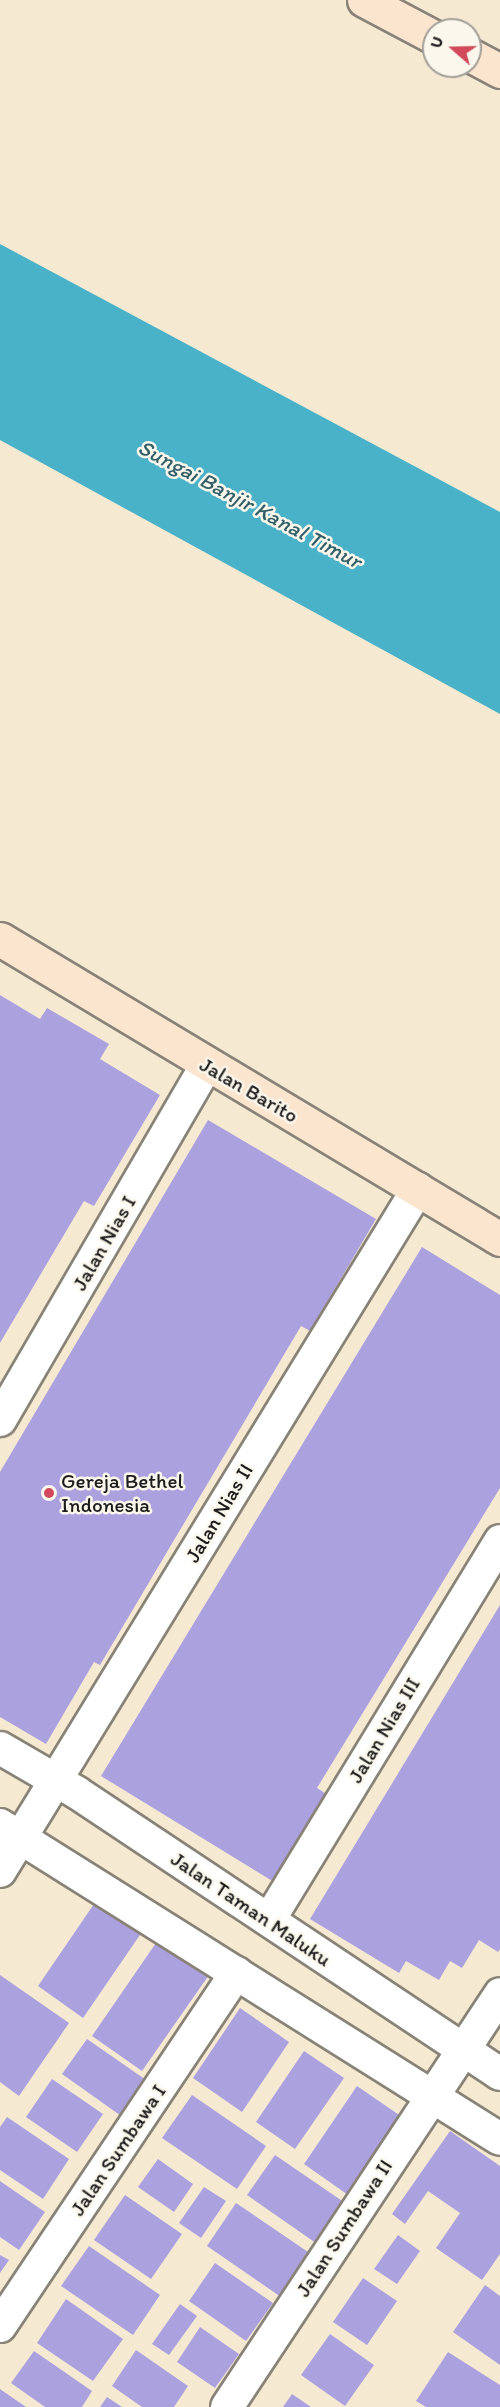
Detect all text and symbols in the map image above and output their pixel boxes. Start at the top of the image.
north arrow [422,18,482,78]
text: U [426,34,447,51]
water label: Sungai Banjir Kanal Timur [134,434,366,574]
street label: Jalan Barito [195,1052,303,1128]
street label: Jalan Nias I [67,1191,141,1295]
street label: Jalan Nias II [180,1459,258,1567]
place label: Gereja Bethel Indonesia [61,1468,183,1518]
marker: Gereja Bethel Indonesia [42,1486,56,1500]
street label: Jalan Nias III [343,1673,425,1787]
street label: Jalan Taman Maluku [167,1847,335,1971]
street label: Jalan Sumbawa I [65,2080,171,2220]
street label: Jalan Sumbawa II [290,2155,398,2301]

